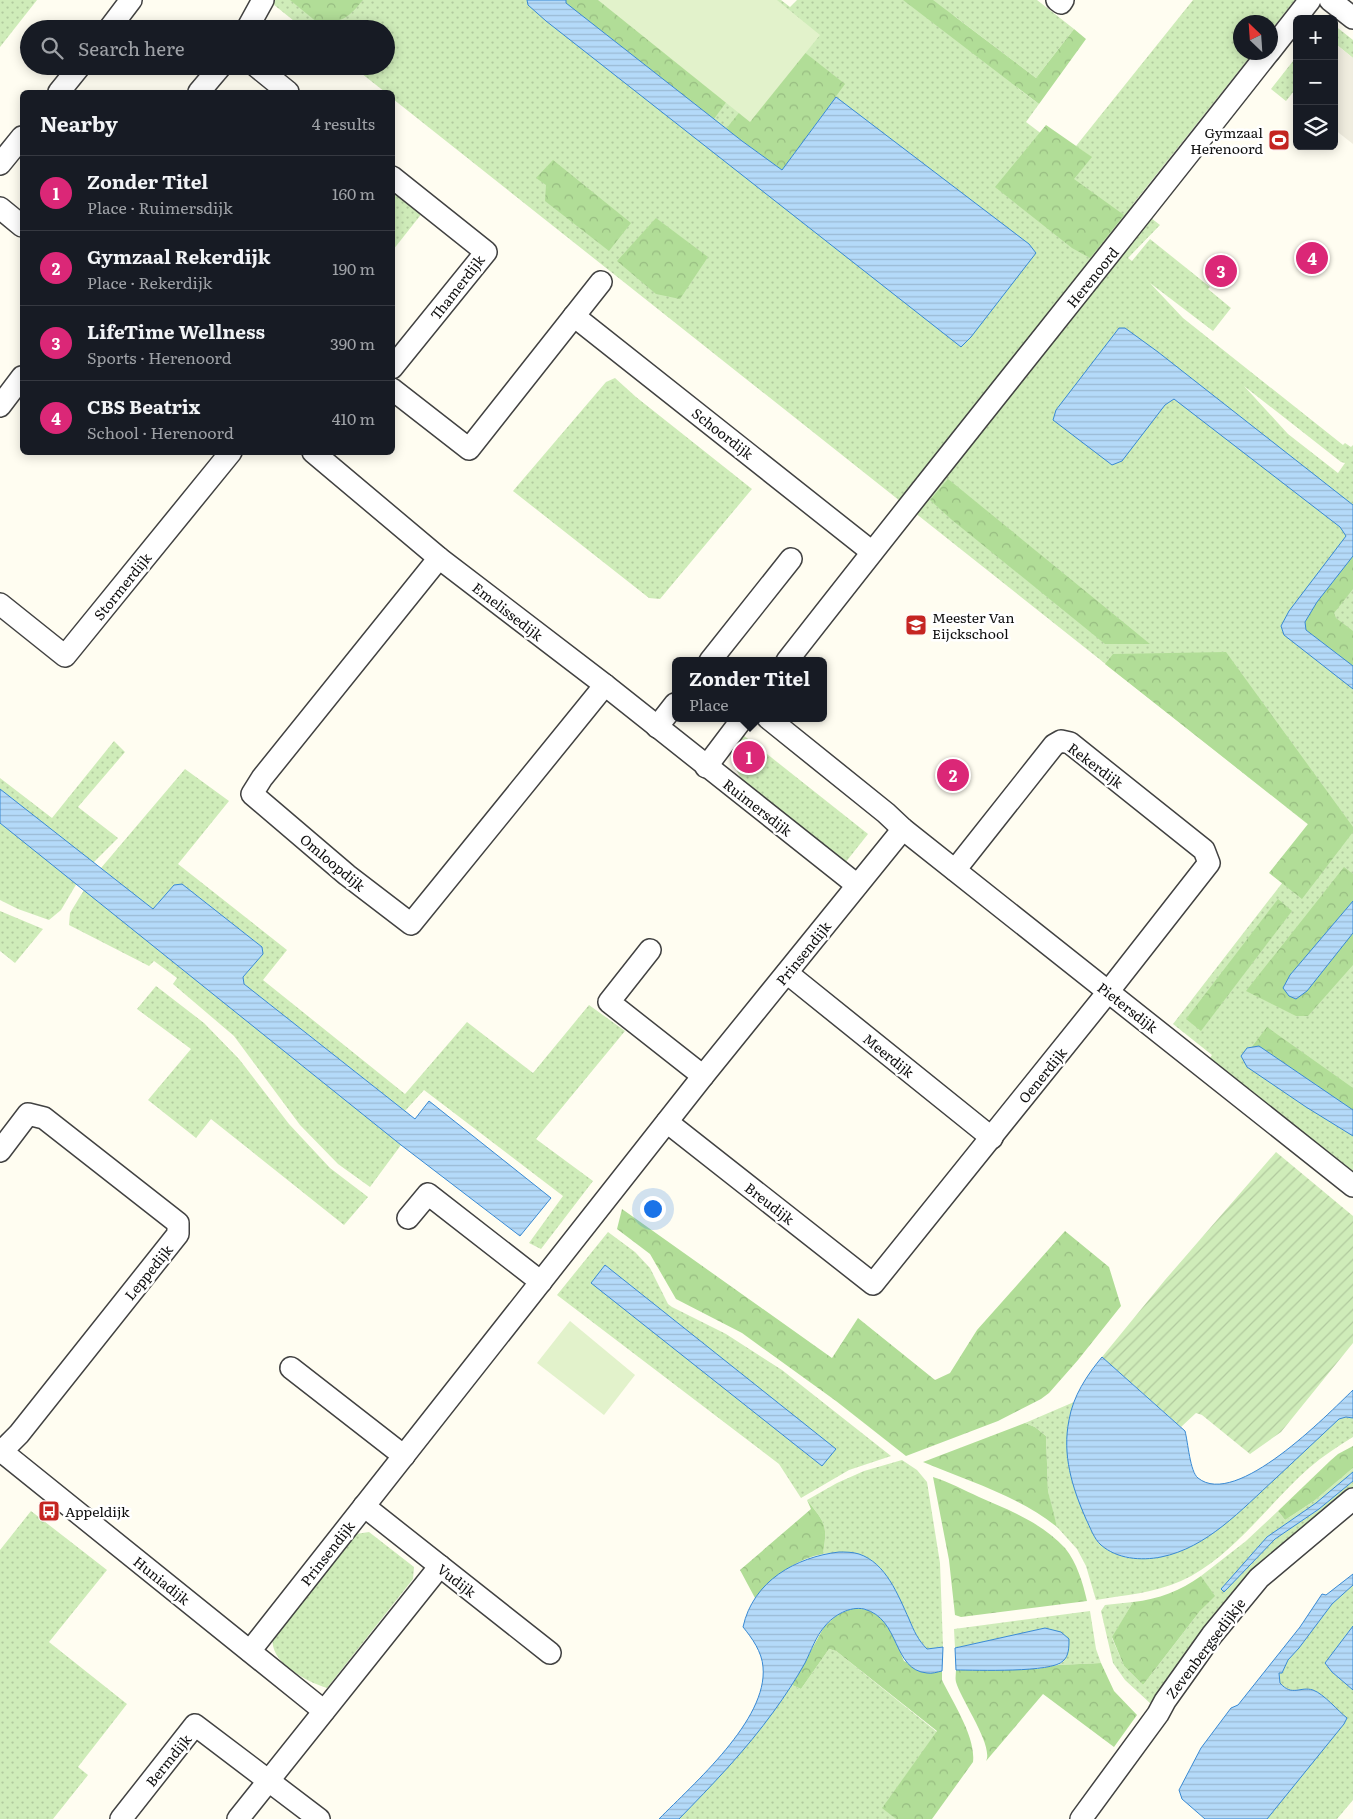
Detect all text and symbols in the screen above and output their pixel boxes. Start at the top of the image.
north arrow [1233,15,1278,60]
map controls [1293,15,1338,150]
button: + [1293,15,1338,60]
search box [20,20,395,75]
icon: search [38,34,66,62]
text: Search here [78,34,185,62]
button: − [1293,60,1338,105]
button: layers [1293,105,1338,150]
text: Nearby [40,107,118,138]
text: 4 results [312,111,375,135]
place label: Gymzaal Herenoord [1190,122,1263,158]
sports icon: Gymzaal Herenoord [1267,128,1291,152]
text: Zonder Titel [87,167,208,195]
text: 1 [53,181,59,205]
text: 160 m [332,181,375,205]
text: Place · Ruimersdijk [87,195,233,219]
pin: 4 [1296,239,1328,277]
text: Gymzaal Rekerdijk [87,242,271,270]
street label: Herenoord [1061,242,1123,312]
street label: Thamerdijk [425,250,489,324]
pin: 3 [1205,252,1237,290]
text: 2 [52,256,60,280]
text: 190 m [332,256,375,280]
text: Place · Rekerdijk [87,270,212,294]
text: LifeTime Wellness [87,317,265,345]
text: 3 [52,331,60,355]
text: 390 m [330,331,375,355]
text: Sports · Herenoord [87,345,232,369]
text: CBS Beatrix [87,392,200,420]
street label: Schoordijk [688,403,758,464]
text: 4 [51,406,61,430]
text: 410 m [332,406,375,430]
text: School · Herenoord [87,420,234,444]
street label: Stormerdijk [89,548,156,624]
street label: Emelissedijk [469,577,548,645]
place label: Meester Van Eijckschool [932,607,1014,643]
school or university icon: Meester Van Eijckschool [904,613,928,637]
popup [672,657,827,722]
text: Zonder Titel [689,664,810,692]
text: Place [689,692,729,716]
pin: 1 [733,738,765,776]
street label: Rekerdijk [1064,738,1128,793]
pin: 2 [937,756,969,794]
street label: Ruimersdijk [719,774,797,841]
street label: Omloopdijk [296,829,370,896]
street label: Prinsendijk [771,916,835,989]
street label: Pietersdijk [1094,977,1163,1037]
street label: Meerdijk [859,1028,919,1082]
street label: Oenerdijk [1013,1043,1071,1107]
street label: Breudijk [741,1177,799,1229]
your location [640,1196,666,1222]
street label: Leppedijk [119,1240,177,1304]
bus stop icon: Appeldijk [37,1499,61,1523]
place label: Appeldijk [65,1501,130,1521]
street label: Prinsendijk [295,1516,359,1590]
street label: Huniadijk [129,1551,195,1609]
street label: Vudijk [434,1559,481,1602]
street label: Zevenbergsedijkje [1161,1594,1249,1702]
street label: Bermdijk [141,1729,196,1791]

